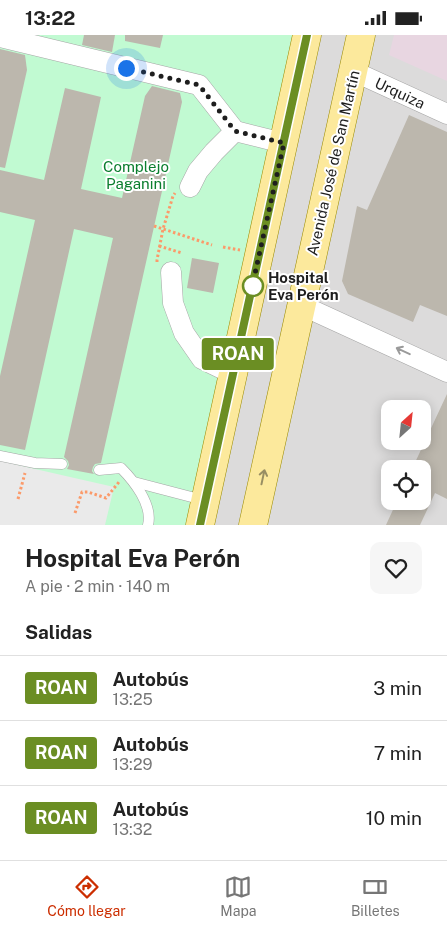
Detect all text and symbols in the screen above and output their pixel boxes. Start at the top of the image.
text: 13:22 [25,7,75,29]
your location [114,56,139,81]
street label: Avenida José de San Martín [303,69,363,257]
street label: Urquiza [372,74,428,112]
park label: Complejo Paganini [103,158,169,192]
place label: Hospital Eva Perón [268,269,339,303]
marker: Hospital Eva Perón [242,275,264,297]
line badge: ROAN [203,338,273,370]
text: ROAN [212,343,264,364]
one-way arrow [396,346,411,356]
north arrow [381,400,431,450]
map controls [381,400,431,510]
button: locate [381,460,431,510]
one-way arrow [259,470,268,486]
button: heart [370,542,422,594]
text: Hospital Eva Perón [25,544,240,572]
text: A pie · 2 min · 140 m [25,577,170,596]
text: Salidas [25,621,92,643]
text: Autobús [112,668,189,690]
text: ROAN [35,677,87,698]
text: 3 min [373,677,422,699]
text: 13:25 [112,690,153,709]
text: Autobús [112,733,189,755]
text: ROAN [35,742,87,763]
text: 7 min [374,742,422,764]
text: 13:29 [112,755,153,774]
text: Autobús [112,798,189,820]
text: ROAN [35,807,87,828]
text: 10 min [366,807,422,829]
text: 13:32 [112,820,152,839]
tab: Cómo llegar [47,873,126,919]
tab: Mapa [220,873,256,919]
tab: Billetes [351,873,400,919]

